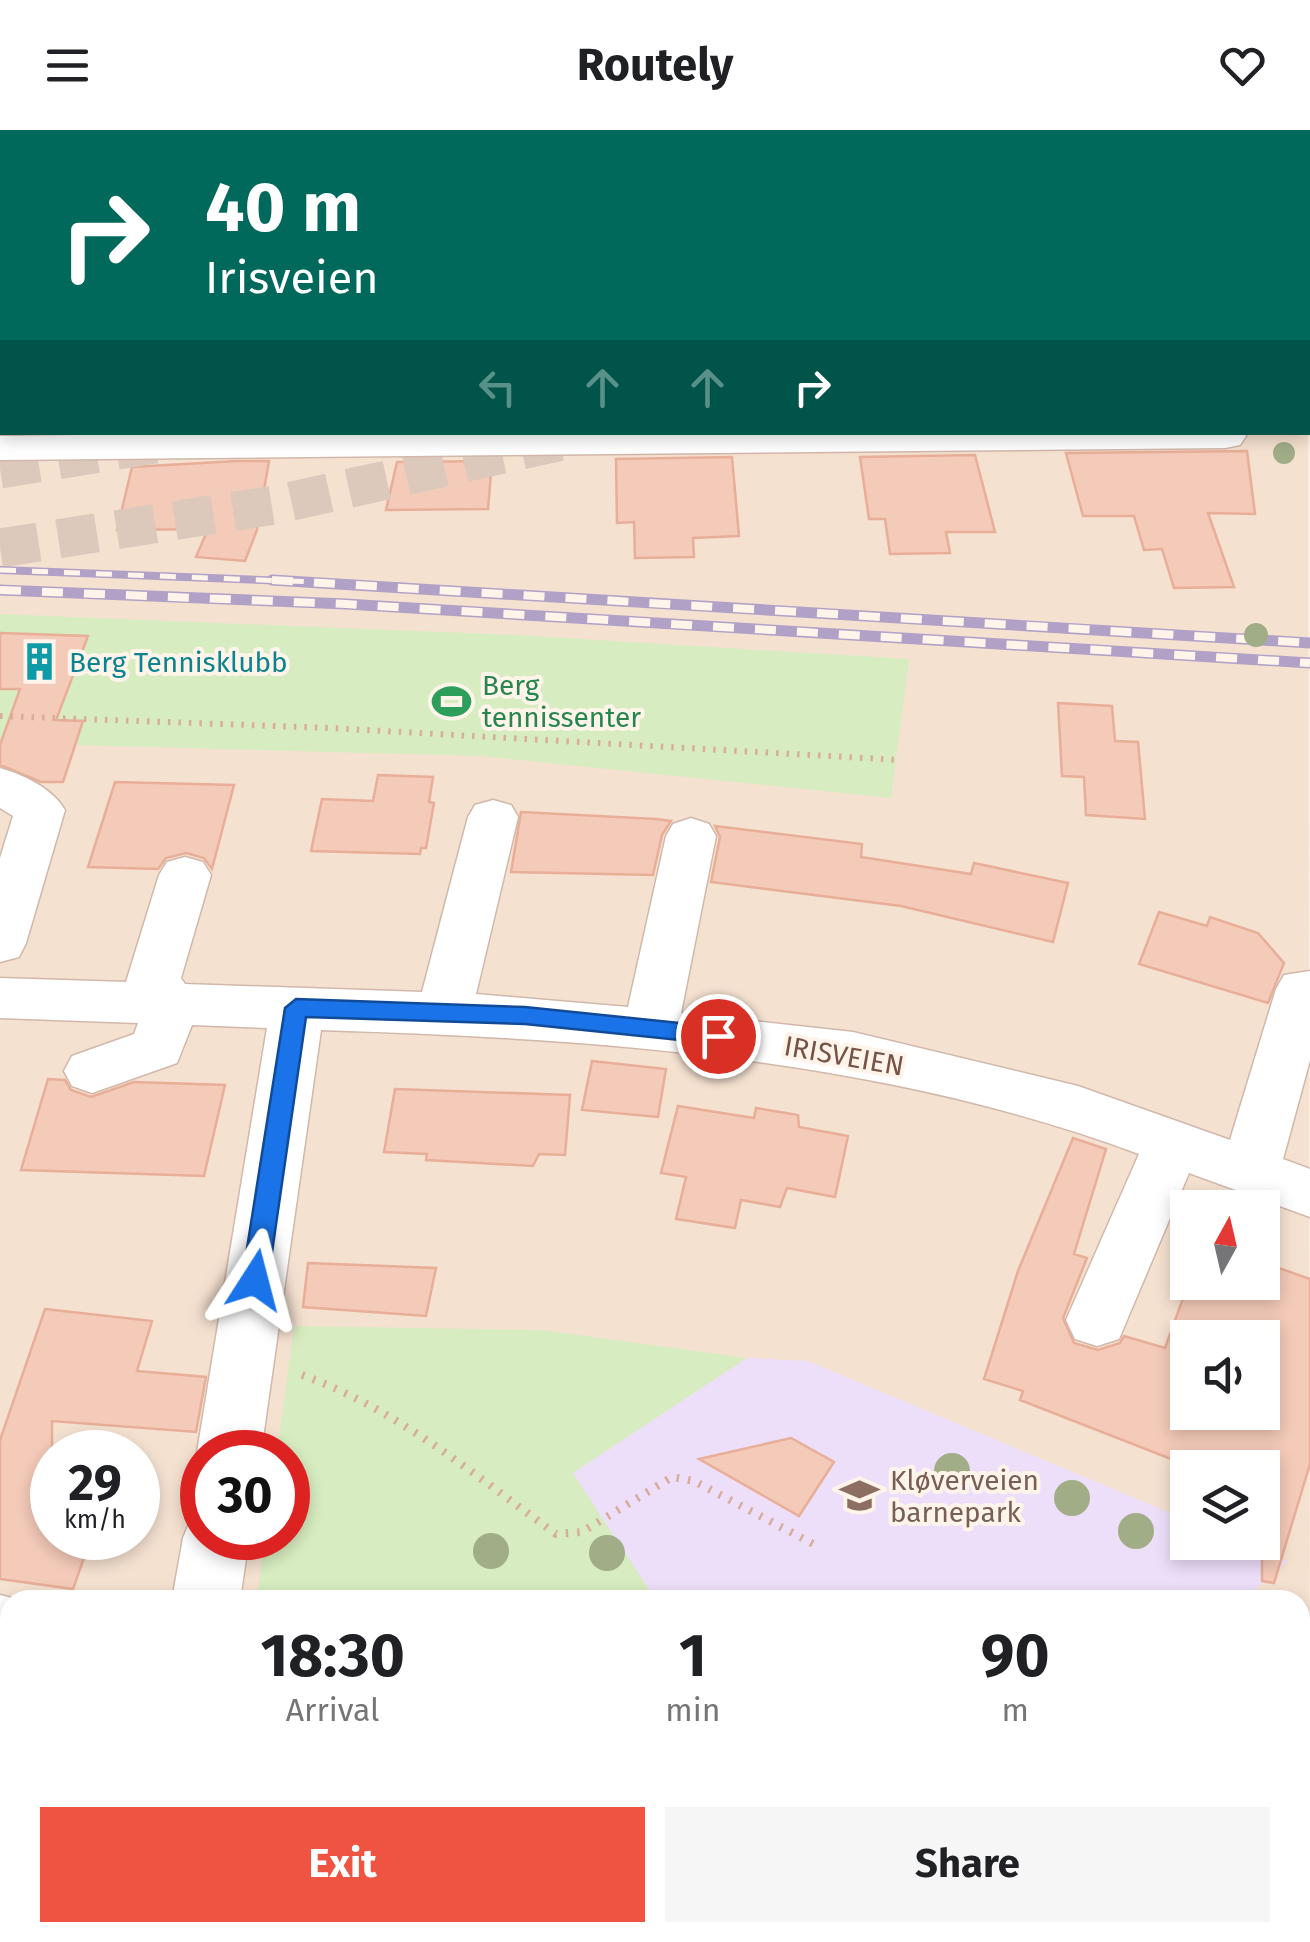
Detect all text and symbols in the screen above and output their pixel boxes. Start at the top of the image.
icon: menu [40,38,95,93]
text: Routely [577,38,733,92]
icon: heart [1215,38,1270,93]
text: 40 m [205,166,361,250]
icon: right [40,170,170,300]
text: Irisveien [205,251,379,305]
icon: left [470,360,525,415]
icon: ahead [575,360,630,415]
icon: ahead [680,360,735,415]
icon: right [785,360,840,415]
building icon: Berg Tennisklubb [18,641,60,683]
place label: Berg Tennisklubb [69,646,288,679]
place label: Berg tennissenter [482,669,641,734]
sports icon: Berg tennissenter [431,680,473,722]
pin [676,994,761,1079]
icon: arrive [691,1009,746,1064]
street label: IRISVEIEN [782,1029,906,1083]
north arrow [1170,1190,1280,1300]
map controls [1170,1190,1280,1560]
position arrow [203,1228,307,1332]
button: sound [1170,1320,1280,1430]
speed limit sign: 30 [180,1430,310,1560]
button: layers [1170,1450,1280,1560]
text: 29 [68,1453,122,1513]
place label: Kløverveien barnepark [890,1464,1039,1529]
school or university icon: Kløverveien barnepark [839,1475,881,1517]
text: km/h [64,1505,126,1535]
text: 18:30 [260,1620,405,1692]
text: 1 [679,1620,707,1692]
text: 90 [981,1620,1050,1692]
text: Arrival [286,1691,379,1729]
text: min [665,1691,720,1729]
text: m [1001,1691,1029,1729]
button: Exit [40,1807,645,1922]
button: Share [665,1807,1270,1922]

